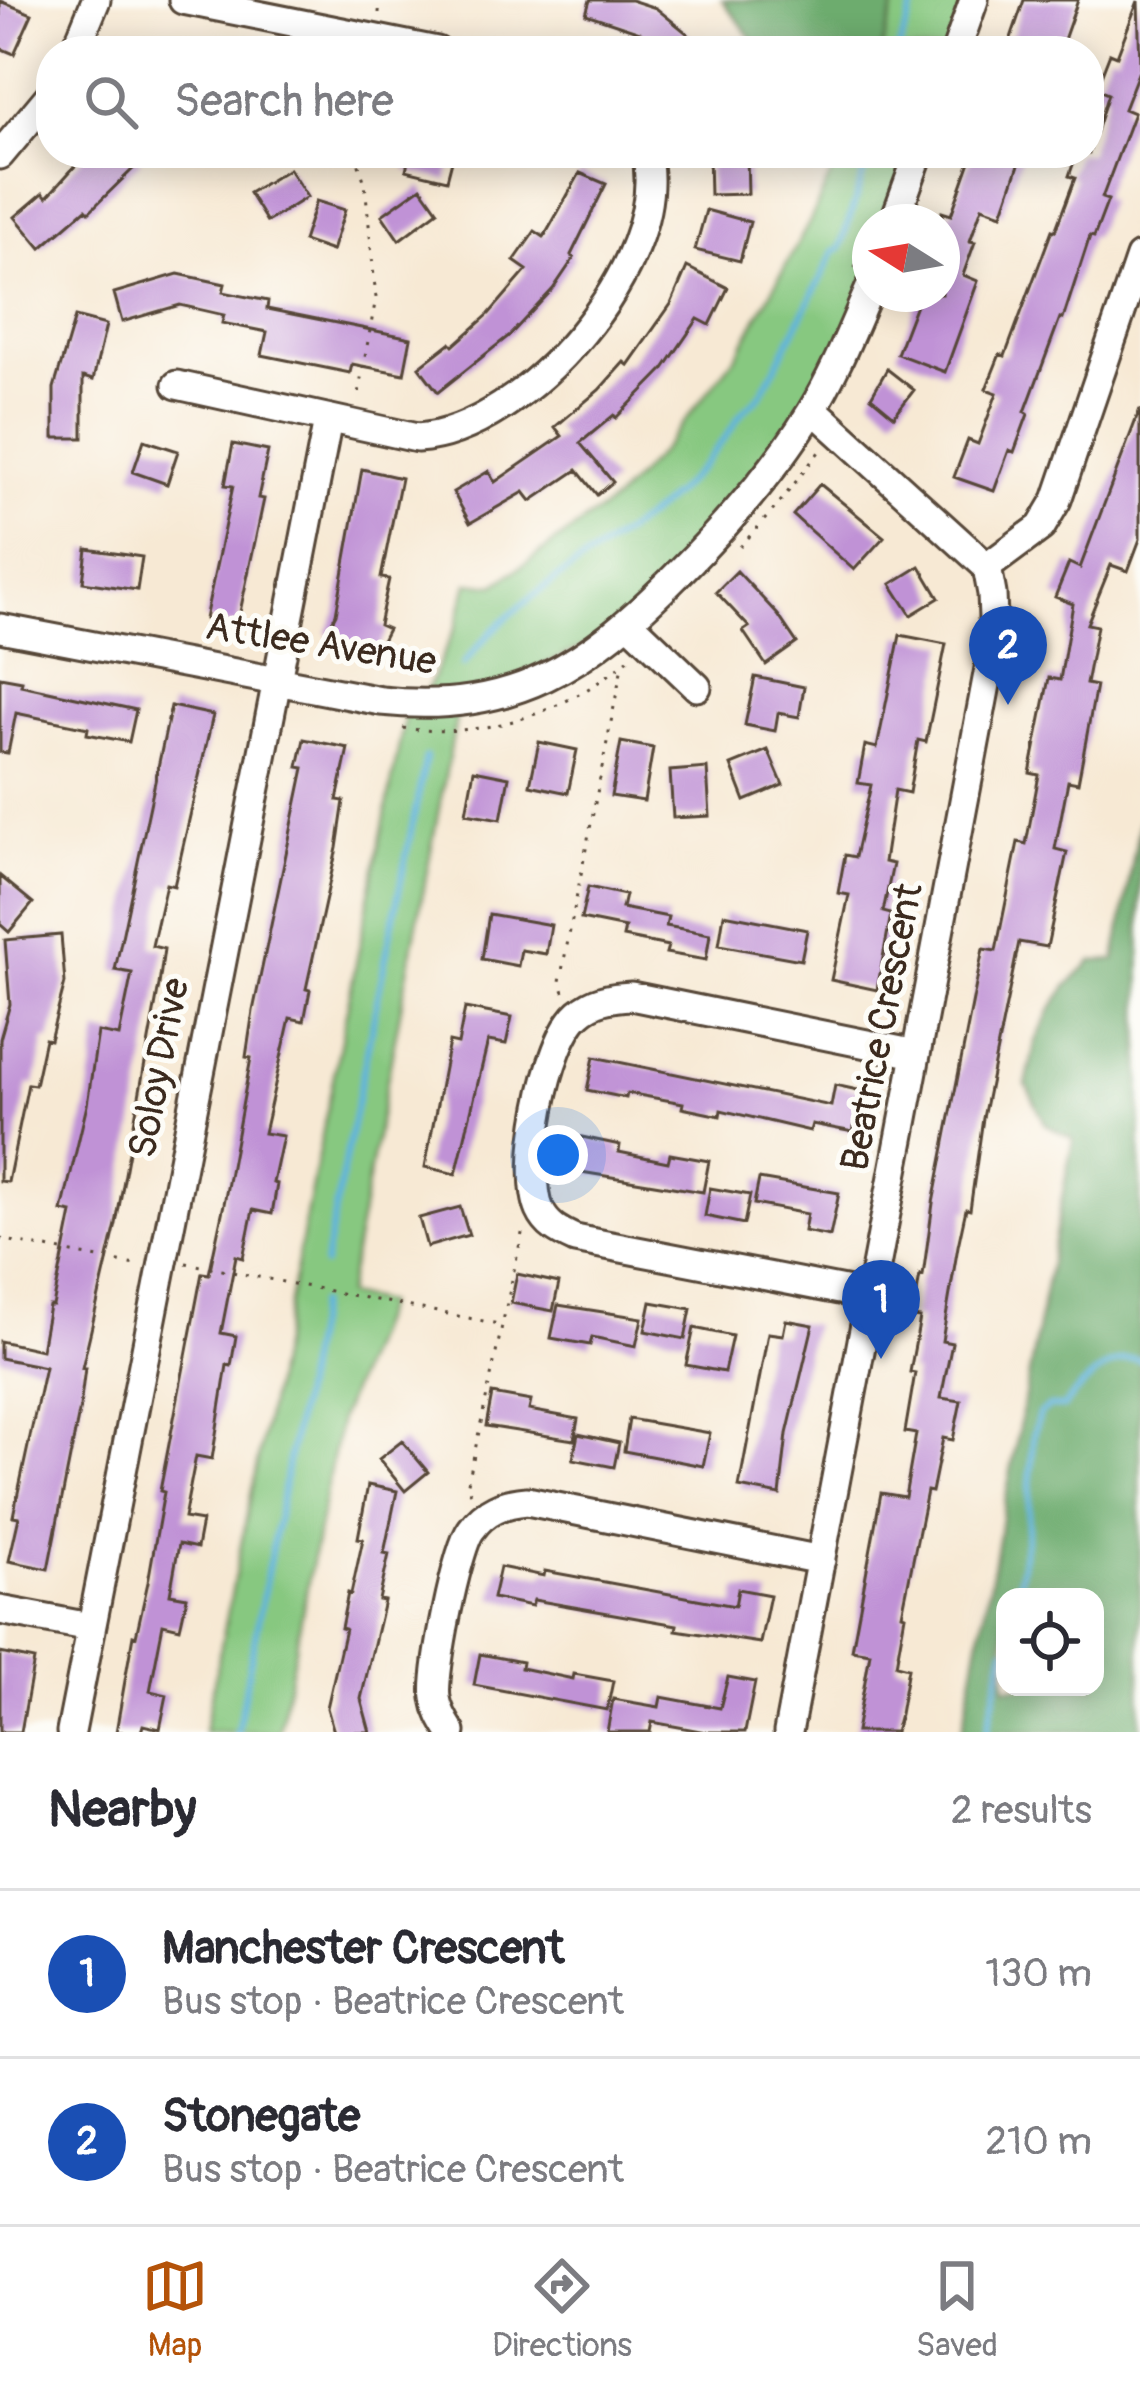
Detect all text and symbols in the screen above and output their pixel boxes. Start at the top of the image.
search box [36,36,1104,168]
icon: search [78,69,144,135]
text: Search here [174,74,394,130]
north arrow [852,204,960,312]
street label: Attlee Avenue [202,602,440,686]
pin: 2 [969,606,1047,705]
street label: Beatrice Crescent [830,879,934,1175]
street label: Soloy Drive [118,974,200,1162]
your location [528,1125,588,1185]
pin: 1 [842,1260,920,1359]
map controls [996,1588,1104,1696]
button: locate [996,1588,1104,1696]
text: Nearby [48,1778,196,1842]
text: 2 results [951,1786,1092,1835]
text: Manchester Crescent [162,1921,564,1977]
text: 1 [79,1949,95,1998]
text: 130 m [985,1949,1092,1998]
text: Bus stop · Beatrice Crescent [162,1977,624,2026]
text: Stonegate [162,2089,360,2145]
text: 2 [76,2117,98,2166]
text: 210 m [985,2117,1092,2166]
text: Bus stop · Beatrice Crescent [162,2145,624,2194]
tab: Map [142,2253,208,2366]
tab: Directions [492,2253,632,2366]
tab: Saved [916,2253,998,2366]

